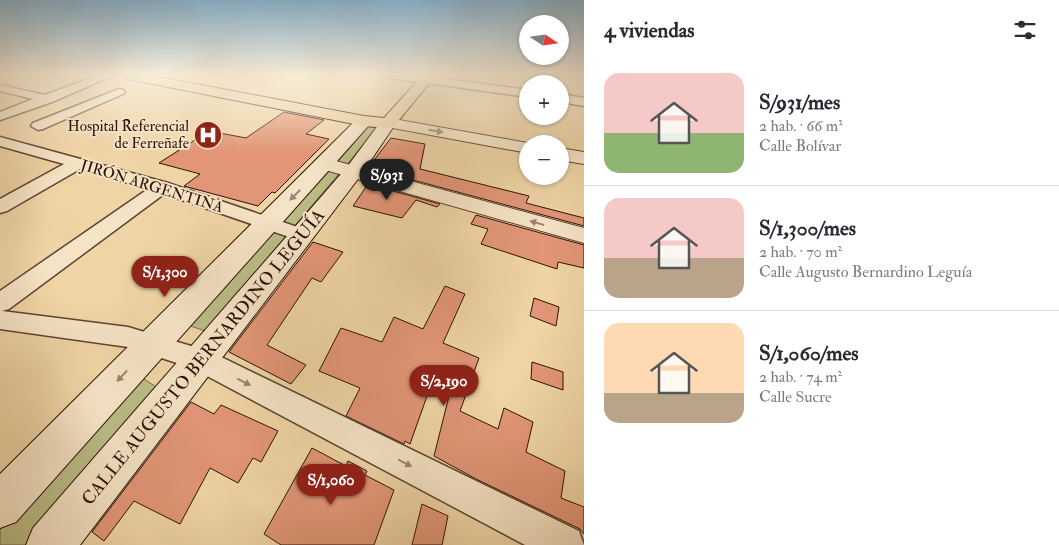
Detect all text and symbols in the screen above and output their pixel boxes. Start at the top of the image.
north arrow [519,15,569,65]
map controls [519,15,569,185]
icon: filters [1011,16,1039,44]
text: 4 viviendas [604,17,695,44]
button: + [519,75,569,125]
text: S/931/mes [759,89,840,116]
icon: home [644,93,704,153]
text: 2 hab. · 66 m² [759,116,843,136]
place label: Hospital Referencial de Ferreñafe [68,117,189,153]
hospital icon: Hospital Referencial de Ferreñafe [193,120,223,150]
one-way arrow [429,128,445,136]
button: − [519,135,569,185]
text: Calle Bolívar [759,136,841,156]
street label: JIRÓN ARGENTINA [77,154,226,218]
pin: S/931 [352,158,422,201]
text: S/931 [370,165,404,185]
one-way arrow [289,189,301,201]
street label: CALLE AUGUSTO BERNARDINO LEGUÍA [77,204,330,510]
text: S/1,300/mes [759,215,856,242]
one-way arrow [530,218,545,226]
icon: home [644,218,704,278]
text: 2 hab. · 70 m² [759,242,842,262]
pin: S/1,300 [119,256,211,298]
text: S/1,300 [142,262,188,282]
text: Calle Augusto Bernardino Leguía [759,262,972,282]
text: S/1,060/mes [759,340,858,367]
icon: home [644,343,704,403]
pin: S/2,190 [398,364,490,407]
text: 2 hab. · 74 m² [759,367,842,387]
one-way arrow [116,369,128,381]
text: S/2,190 [420,371,468,391]
one-way arrow [237,378,251,386]
text: Calle Sucre [759,387,832,407]
one-way arrow [397,459,412,468]
pin: S/1,060 [285,464,377,506]
text: S/1,060 [307,470,355,490]

